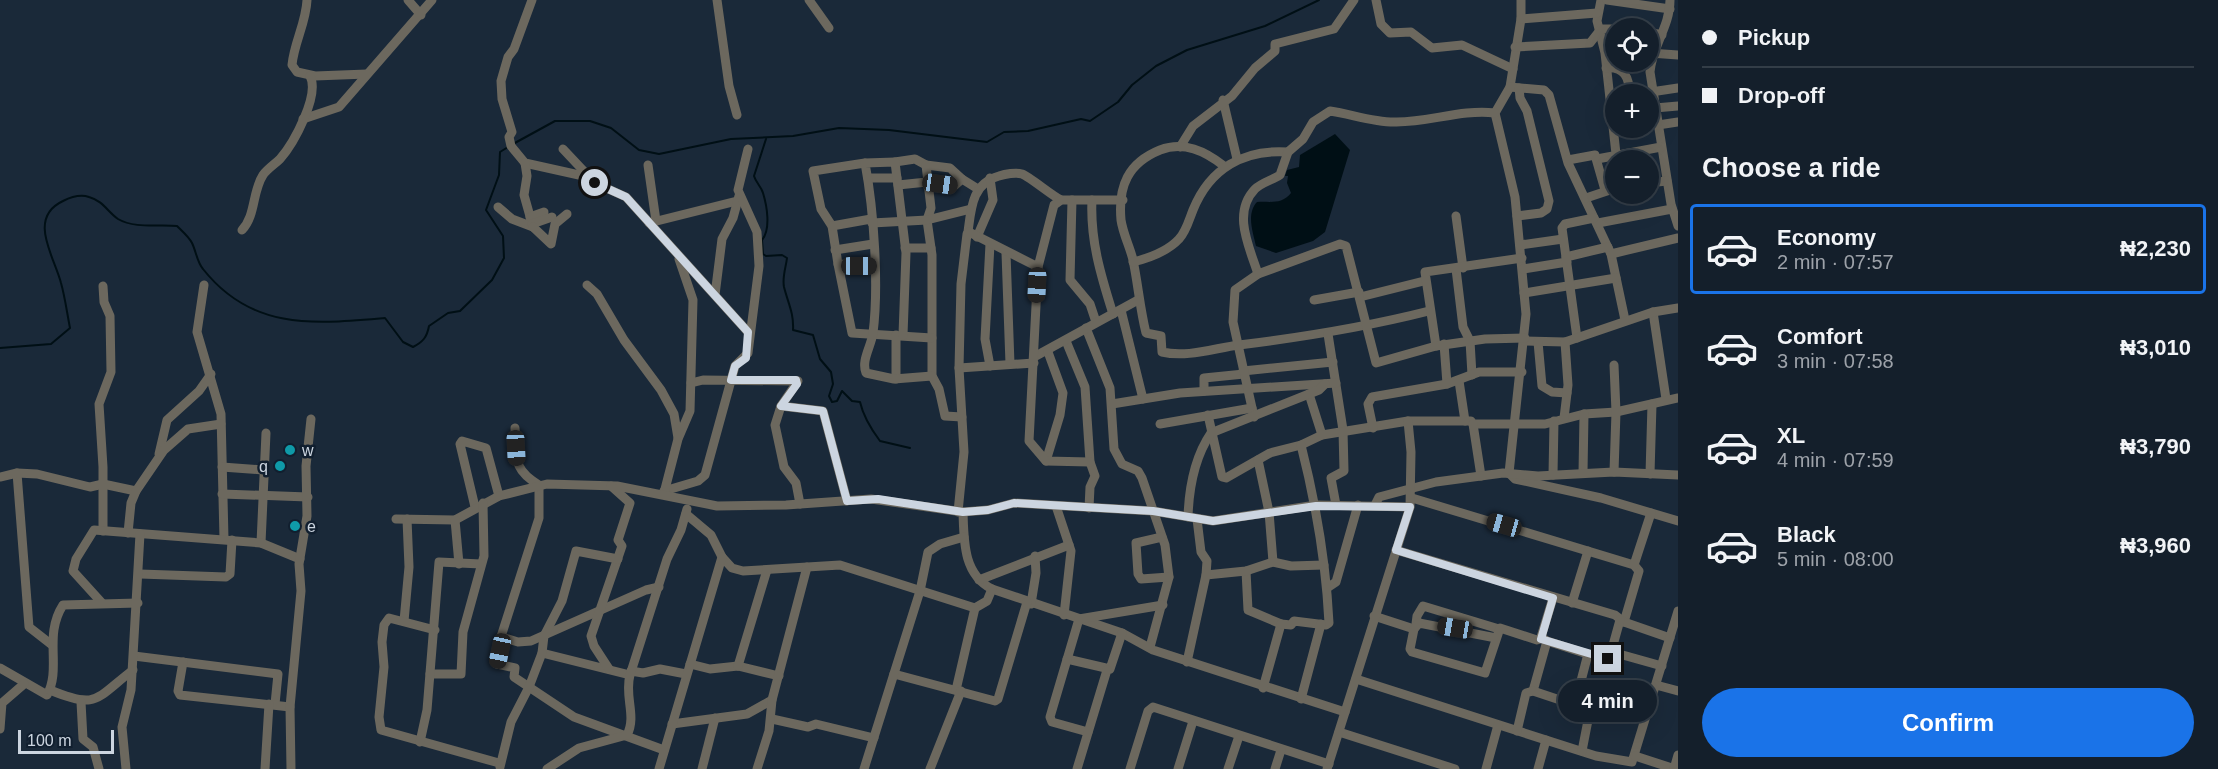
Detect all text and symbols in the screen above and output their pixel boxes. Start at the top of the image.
map controls [1605,18,1659,204]
button: locate [1605,18,1659,72]
text: Pickup [1738,25,1810,50]
text: Drop-off [1738,83,1825,108]
button: + [1605,84,1659,138]
button: − [1605,150,1659,204]
text: Choose a ride [1702,153,1881,183]
route start [581,169,608,196]
car [921,173,959,195]
icon: car [1705,222,1759,276]
text: Economy [1777,225,1876,250]
text: ₦2,230 [2120,236,2191,261]
text: 2 min · 07:57 [1777,251,1894,273]
car [841,257,877,275]
car [1027,267,1047,303]
icon: car [1705,321,1759,375]
text: Comfort [1777,324,1863,349]
text: ₦3,010 [2120,335,2191,360]
text: 3 min · 07:58 [1777,350,1894,372]
icon: car [1705,420,1759,474]
text: XL [1777,423,1805,448]
car [506,430,526,466]
text: ₦3,790 [2120,434,2191,459]
place label: w [301,442,314,459]
marker: w [283,443,297,457]
text: 4 min · 07:59 [1777,449,1894,471]
place label: q [259,458,268,475]
marker: q [273,459,287,473]
car [1484,511,1524,539]
place label: e [307,518,316,535]
marker: e [288,519,302,533]
icon: car [1705,519,1759,573]
text: Black [1777,522,1836,547]
text: ₦3,960 [2120,533,2191,558]
text: 5 min · 08:00 [1777,548,1894,570]
car [1436,616,1474,640]
car [487,632,513,670]
route end [1594,645,1621,672]
callout: 4 min [1558,680,1658,722]
button: Confirm [1702,688,2194,757]
text: 4 min [1581,690,1634,712]
scale bar [18,727,114,754]
text: 100 m [27,732,71,749]

